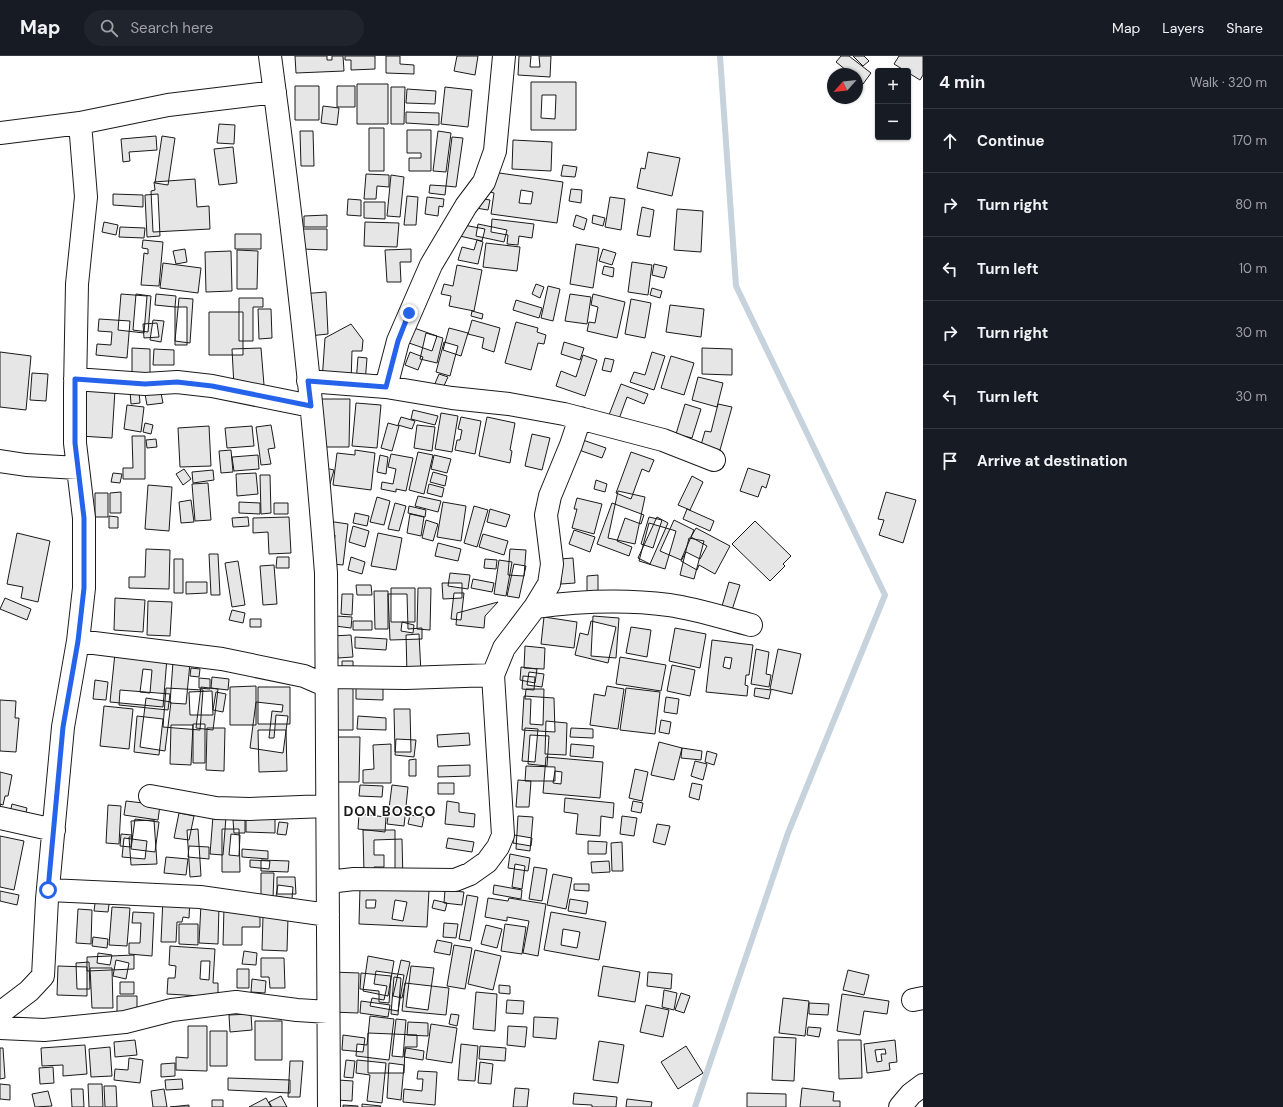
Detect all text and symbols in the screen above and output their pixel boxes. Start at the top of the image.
search box [84,10,364,46]
text: Map [20,15,60,40]
icon: search [98,17,120,39]
text: Search here [130,18,213,38]
text: Map [1112,19,1140,37]
text: Layers [1162,19,1204,37]
text: Share [1226,19,1263,37]
north arrow [827,68,863,104]
map controls [875,68,911,140]
button: + [875,68,911,104]
text: 4 min [939,71,985,93]
text: Walk · 320 m [1190,74,1267,91]
button: − [875,104,911,140]
icon: ahead [939,130,961,152]
text: Continue [977,131,1045,151]
text: 170 m [1232,132,1267,149]
icon: right [939,194,961,216]
text: Turn right [977,195,1048,215]
text: 80 m [1235,196,1267,213]
icon: left [939,258,961,280]
text: Turn left [977,259,1038,279]
text: 10 m [1239,260,1267,277]
route end [400,304,418,322]
icon: right [939,322,961,344]
text: Turn right [977,323,1048,343]
text: 30 m [1235,324,1267,341]
icon: left [939,386,961,408]
text: Turn left [977,387,1038,407]
text: 30 m [1235,388,1267,405]
icon: arrive [939,450,961,472]
text: Arrive at destination [977,451,1128,471]
district label: DON BOSCO [343,802,437,820]
route start [39,881,57,899]

